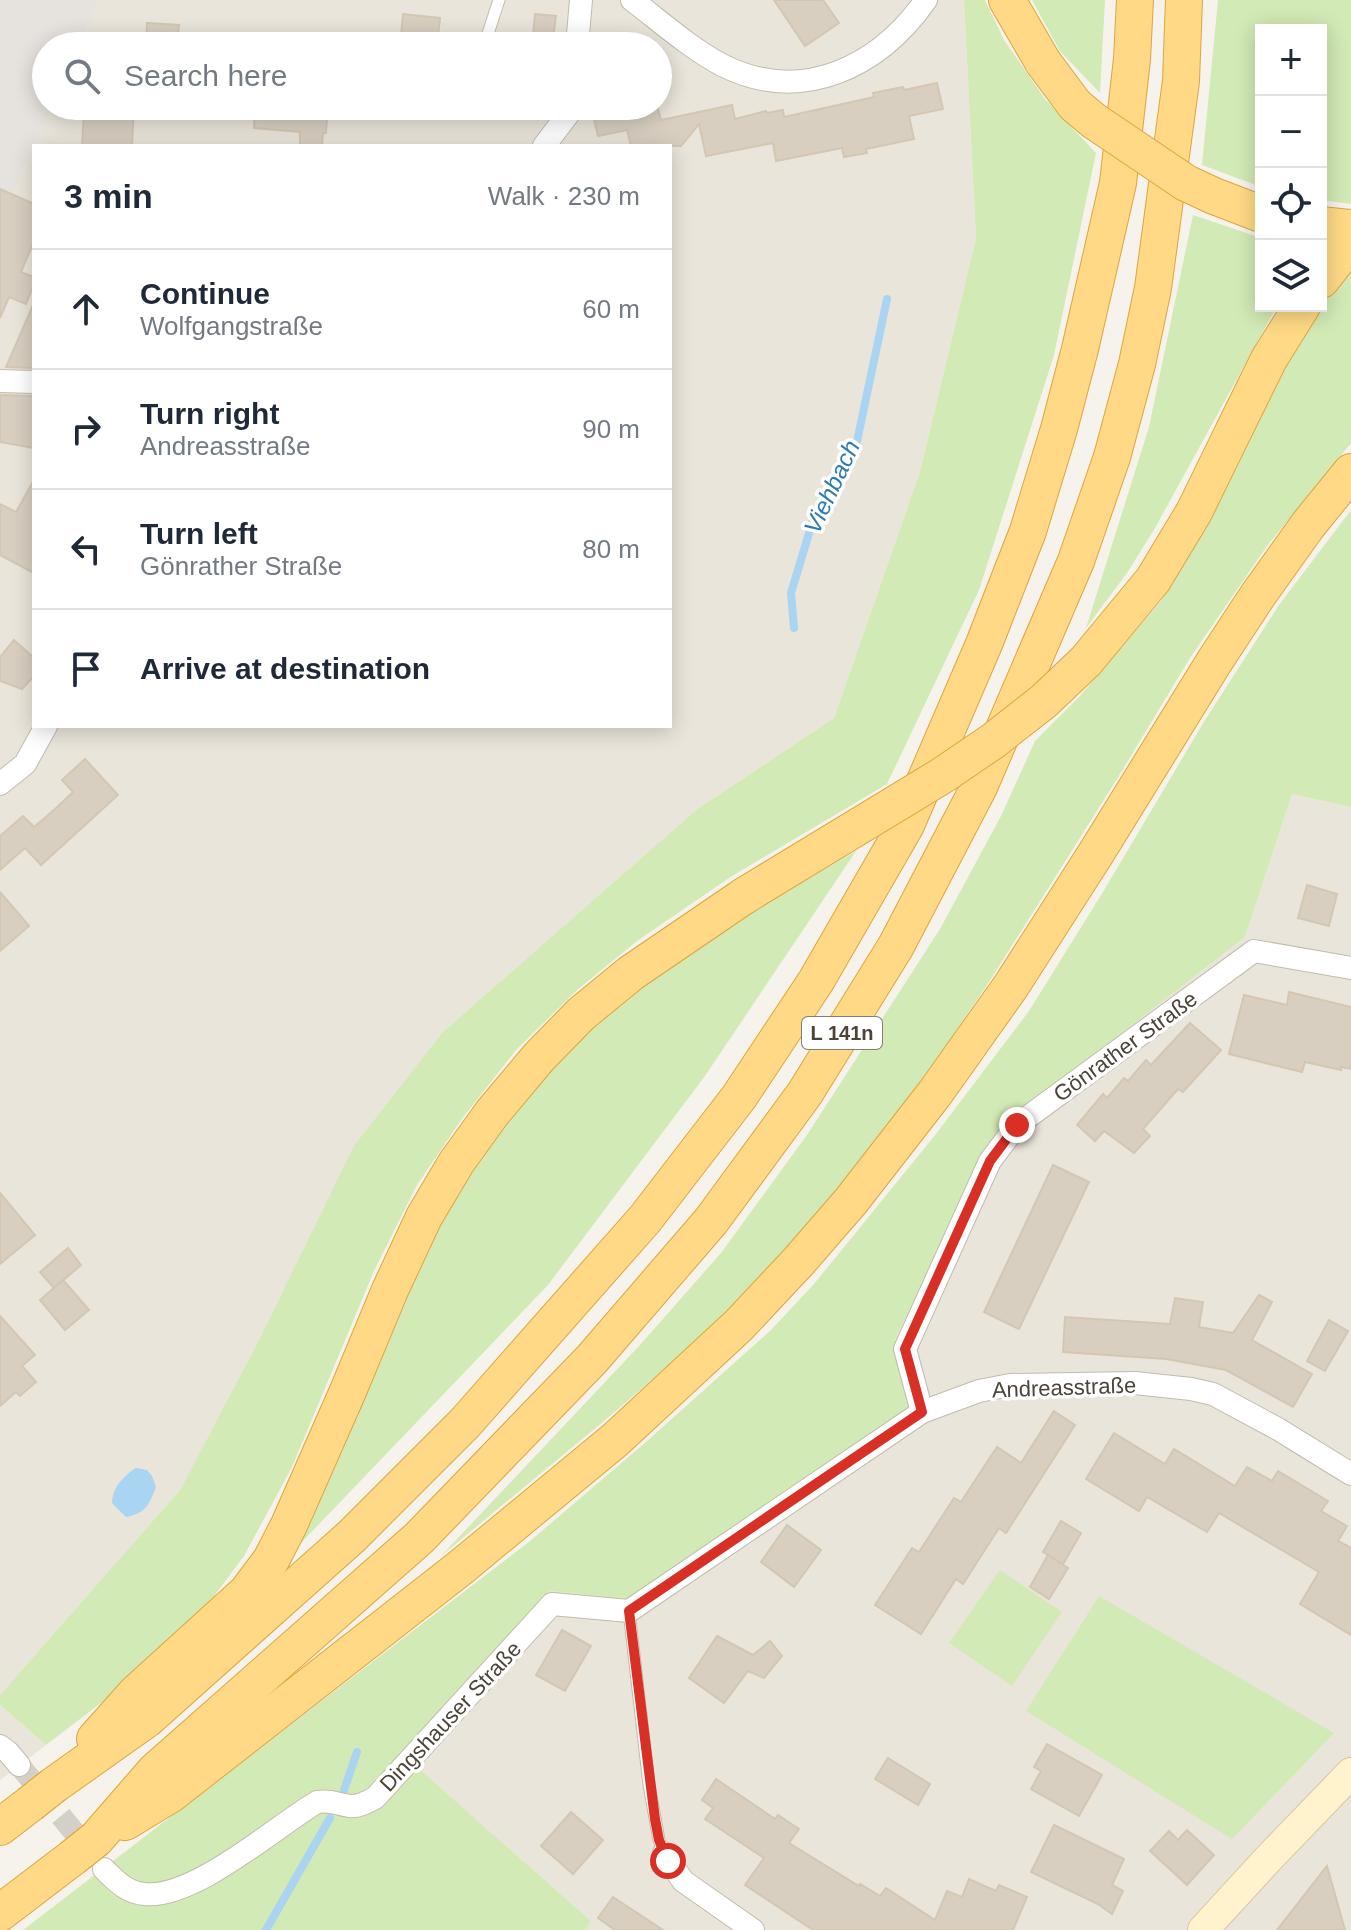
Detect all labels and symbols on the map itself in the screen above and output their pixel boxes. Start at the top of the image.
water label: Viehbach [798,436,865,538]
street label: Gönrather Straße [1049,986,1202,1107]
road number: L 141n [802,1017,882,1049]
route end [999,1107,1035,1143]
street label: Andreasstraße [991,1372,1137,1403]
street label: Dingshauser Straße [375,1636,526,1796]
route start [650,1843,686,1879]

